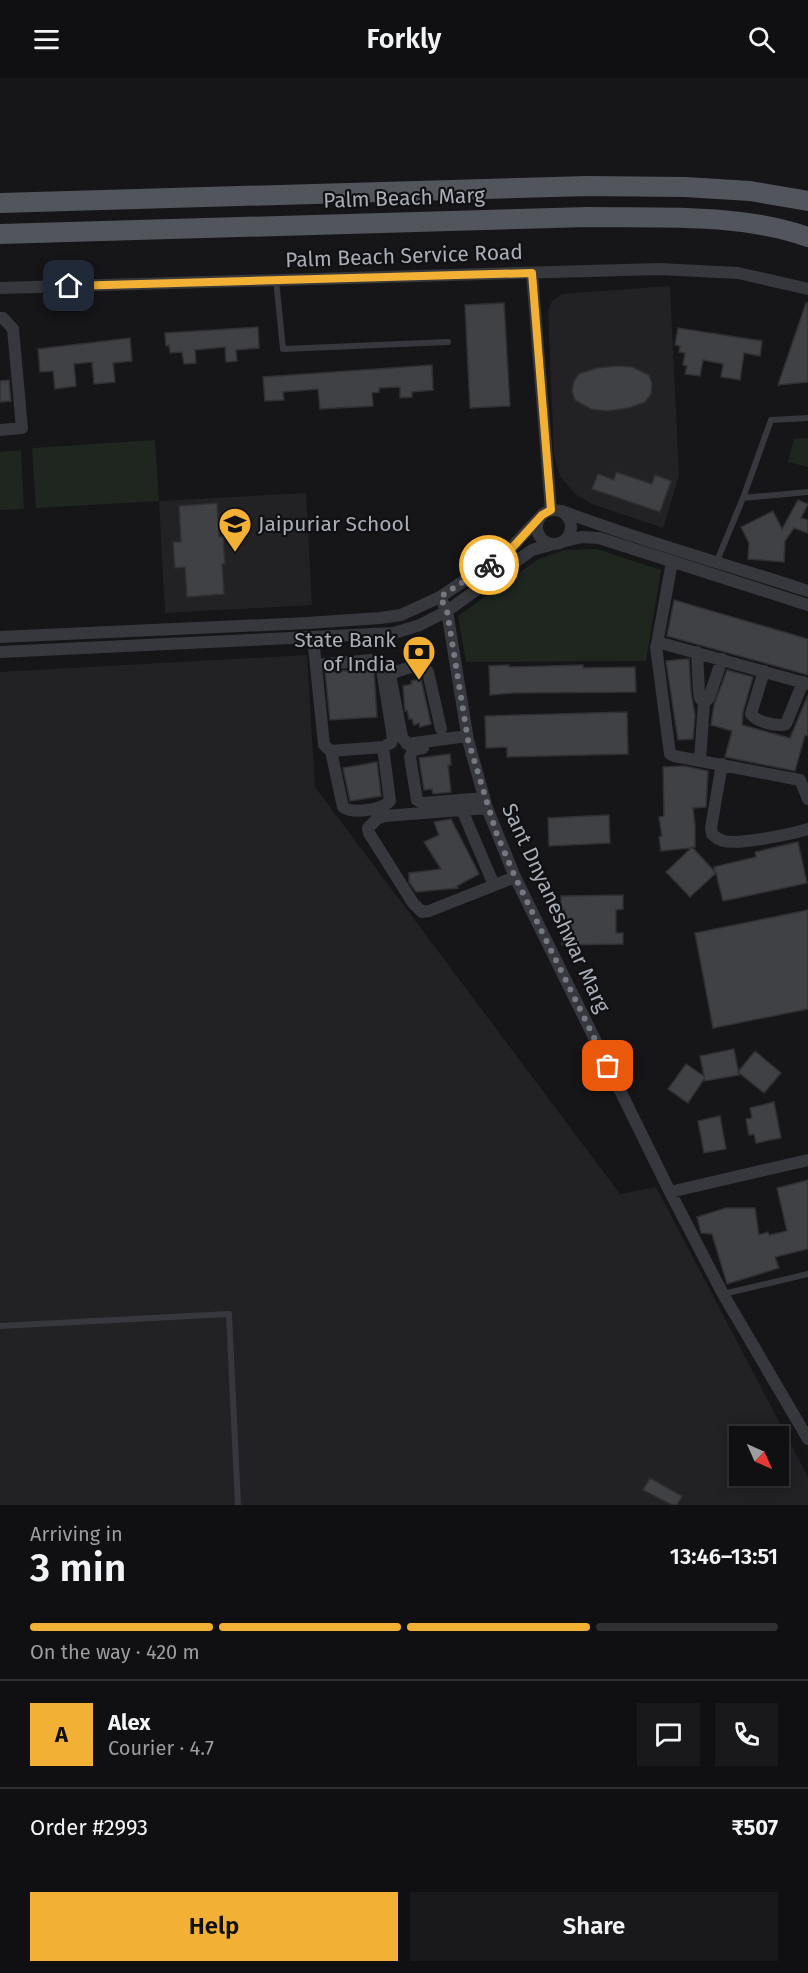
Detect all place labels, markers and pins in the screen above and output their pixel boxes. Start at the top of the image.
pin [43,260,94,311]
school or university icon: Jaipuriar School [217,506,253,553]
place label: Jaipuriar School [258,511,410,537]
place label: State Bank of India [294,627,396,677]
bank icon: State Bank of India [401,634,437,681]
pin [582,1040,633,1091]

